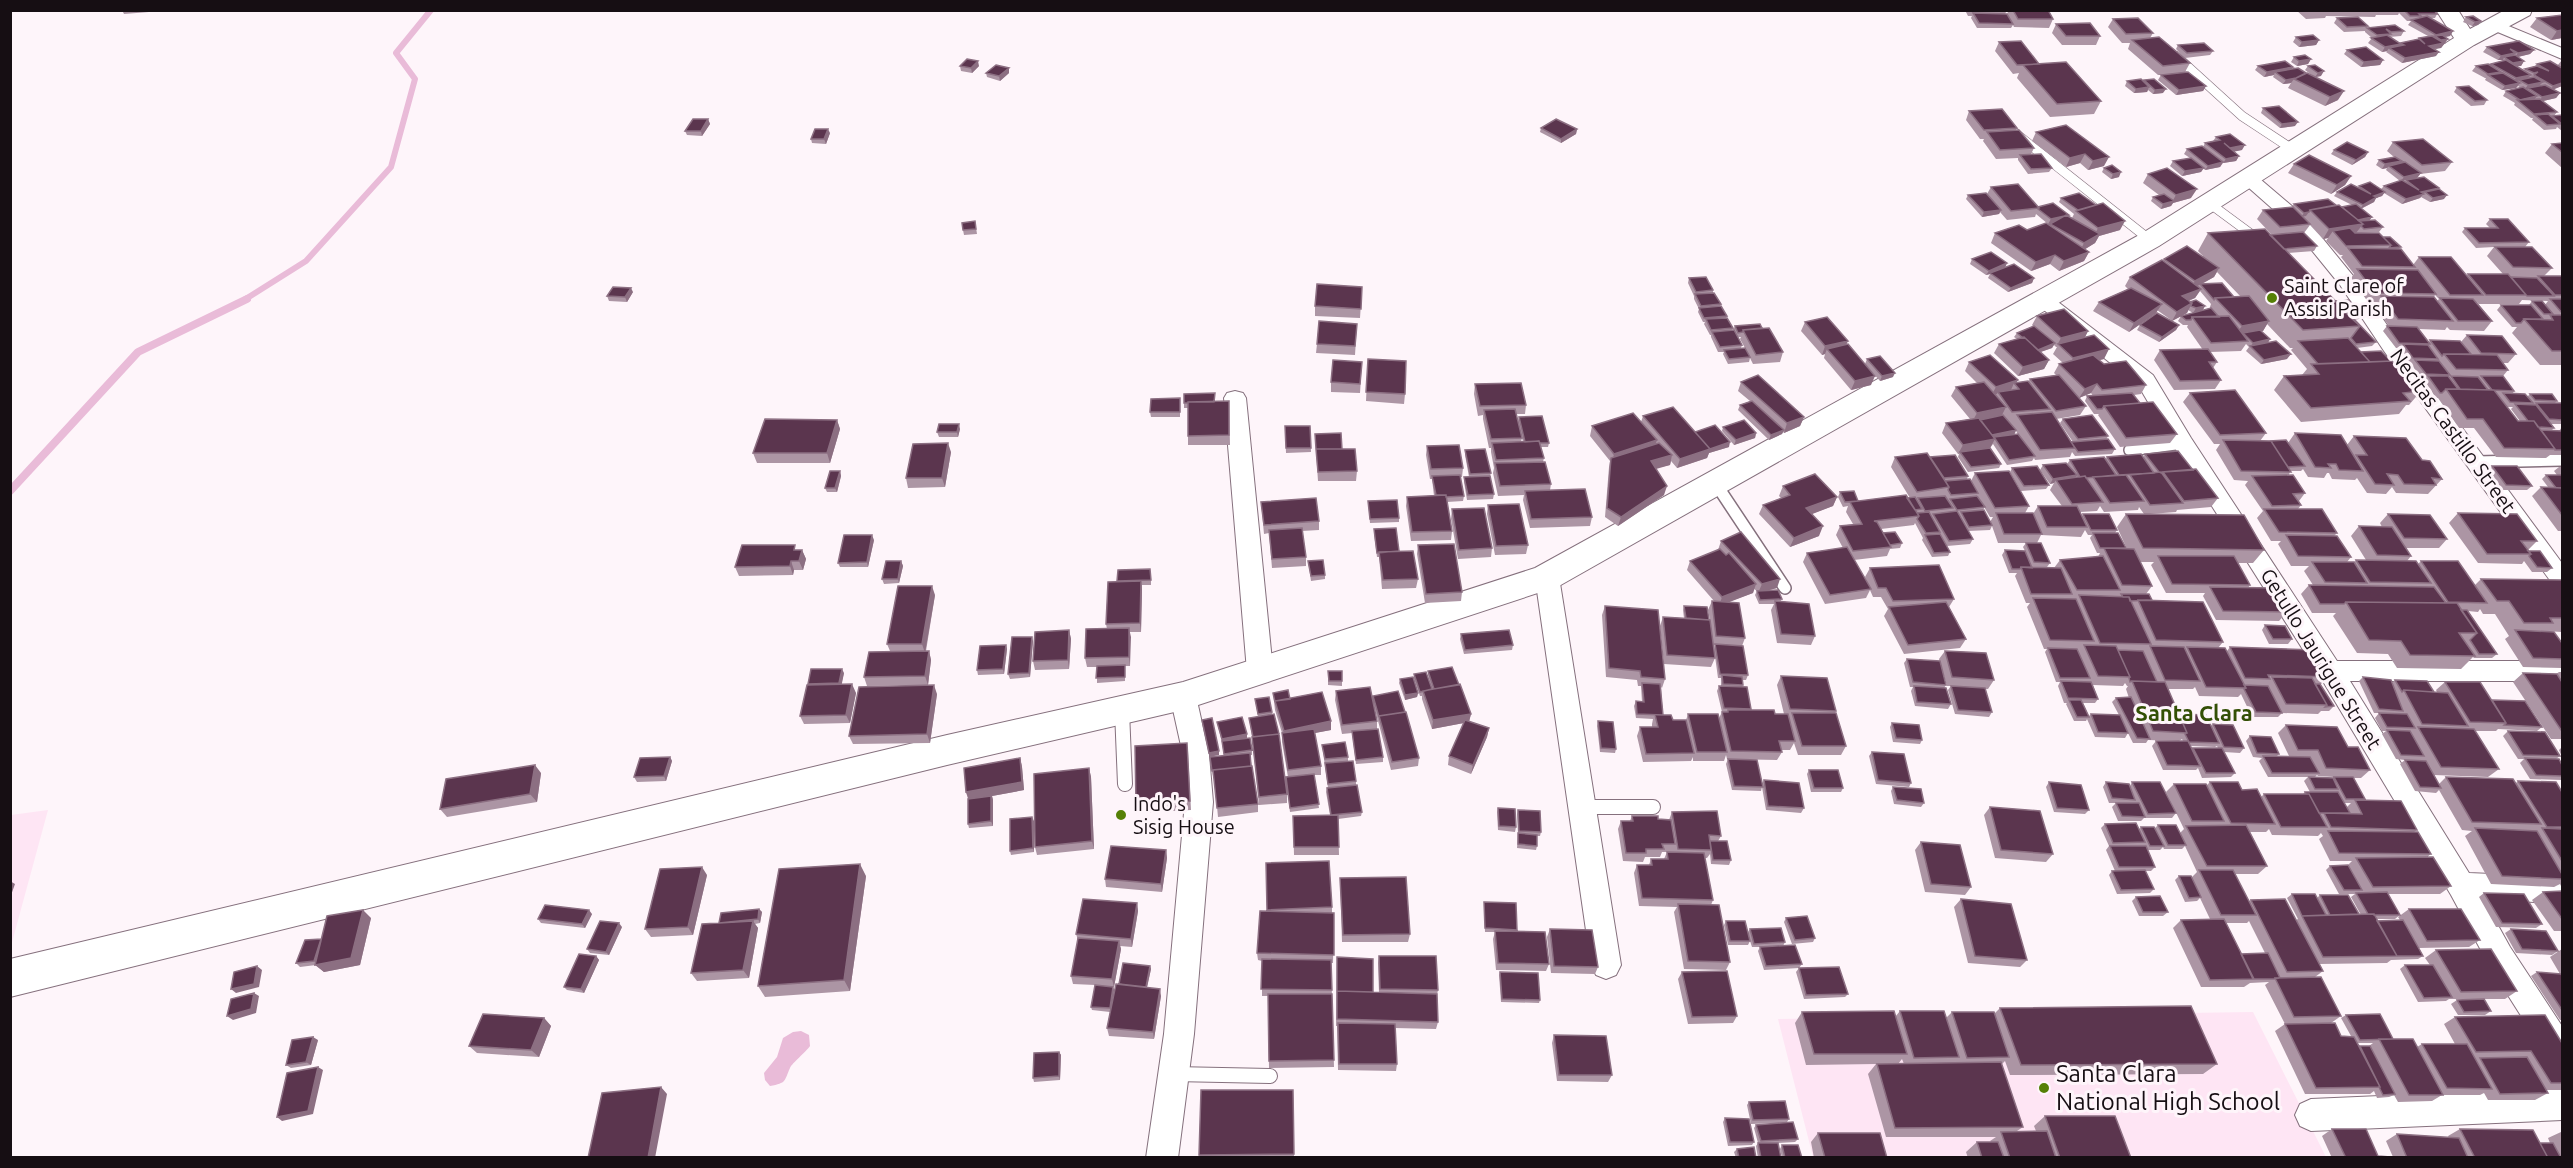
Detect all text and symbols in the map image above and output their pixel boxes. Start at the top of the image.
place label: Saint Clare of Assisi Parish [2284,274,2404,320]
marker: Saint Clare of Assisi Parish [2265,291,2279,305]
street label: Necitas Castillo Street [2386,344,2521,517]
street label: Getullo Jaurigue Street [2256,564,2387,753]
district label: Santa Clara [2135,700,2253,725]
place label: Indo's Sisig House [1133,792,1235,838]
marker: Indo's Sisig House [1114,808,1128,822]
place label: Santa Clara National High School [2056,1060,2280,1115]
marker: Santa Clara National High School [2037,1081,2051,1095]

